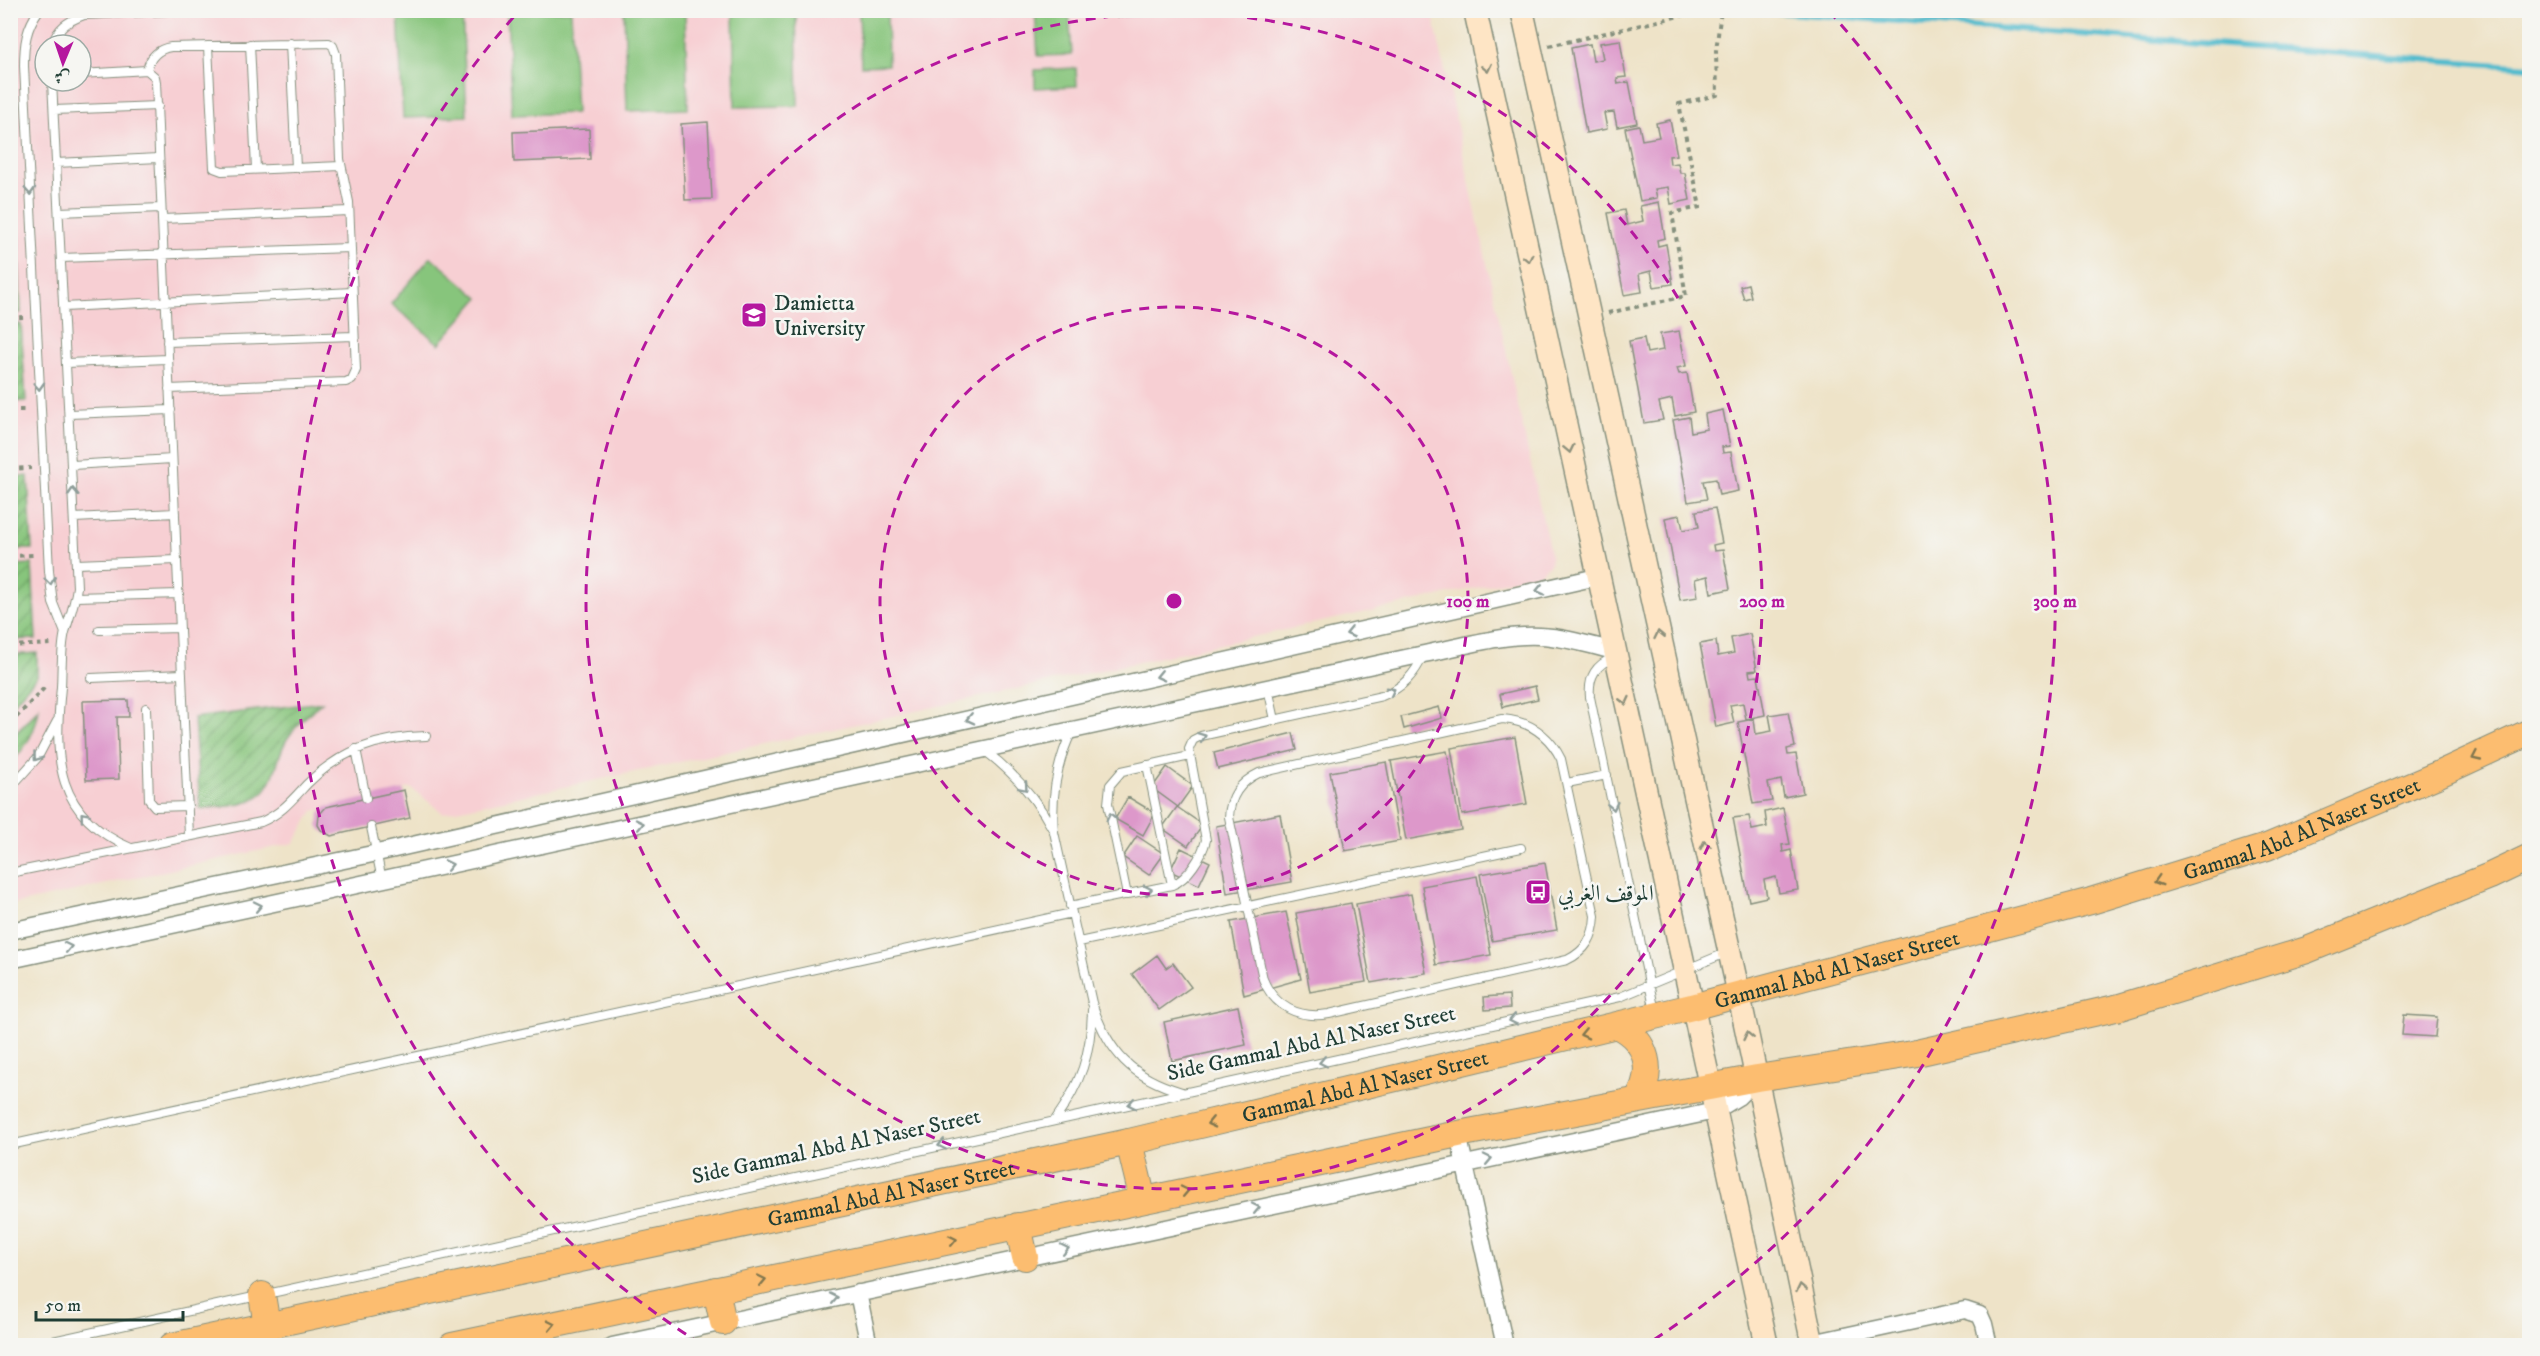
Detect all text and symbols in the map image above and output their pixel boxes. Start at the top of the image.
north arrow [33,33,93,93]
one-way arrow [1480,62,1493,72]
text: ش [54,67,71,87]
one-way arrow [24,187,37,196]
one-way arrow [1521,253,1534,263]
place label: Damietta University [774,290,866,342]
school or university icon: Damietta University [739,300,769,330]
one-way arrow [33,381,46,390]
one-way arrow [1562,444,1575,454]
one-way arrow [67,487,80,496]
one-way arrow [43,576,56,585]
one-way arrow [1535,583,1545,596]
centre of rings [1164,591,1184,611]
text: 100 m [1446,591,1490,613]
text: 200 m [1739,591,1785,613]
text: 300 m [2033,591,2077,613]
one-way arrow [1345,626,1355,639]
one-way arrow [1653,630,1666,640]
one-way arrow [1155,669,1165,682]
one-way arrow [1385,687,1396,699]
one-way arrow [1617,696,1630,706]
one-way arrow [965,712,975,725]
one-way arrow [1196,732,1207,745]
one-way arrow [2472,749,2483,761]
one-way arrow [33,750,44,761]
street label: Gammal Abd Al Naser Street [2180,772,2425,887]
one-way arrow [1017,780,1028,791]
one-way arrow [1606,800,1619,810]
one-way arrow [80,812,91,823]
one-way arrow [1105,812,1118,822]
one-way arrow [634,818,644,831]
one-way arrow [1699,841,1712,851]
one-way arrow [444,859,454,872]
one-way arrow [2153,874,2164,886]
bus stop icon: الموقف الغربي [1523,877,1553,907]
place label: الموقف الغربي [1558,880,1654,911]
one-way arrow [1143,884,1153,897]
one-way arrow [253,900,263,913]
street label: Gammal Abd Al Naser Street [1712,925,1962,1015]
one-way arrow [62,942,72,955]
street label: Side Gammal Abd Al Naser Street [1164,999,1458,1085]
one-way arrow [1509,1013,1519,1026]
one-way arrow [1580,1026,1590,1039]
one-way arrow [1742,1031,1755,1041]
street label: Gammal Abd Al Naser Street [1238,1045,1490,1127]
one-way arrow [1318,1055,1328,1068]
one-way arrow [1128,1096,1138,1109]
street label: Side Gammal Abd Al Naser Street [690,1103,983,1190]
one-way arrow [1206,1115,1216,1128]
one-way arrow [937,1138,947,1151]
one-way arrow [1483,1153,1493,1166]
street label: Gammal Abd Al Naser Street [765,1155,1017,1234]
one-way arrow [1180,1186,1190,1199]
one-way arrow [1251,1202,1261,1215]
one-way arrow [948,1234,958,1247]
one-way arrow [1060,1243,1070,1256]
one-way arrow [757,1275,767,1288]
scale bar [36,1284,183,1322]
one-way arrow [1795,1284,1808,1294]
one-way arrow [828,1293,838,1306]
text: 50 m [45,1295,81,1317]
one-way arrow [546,1319,556,1332]

